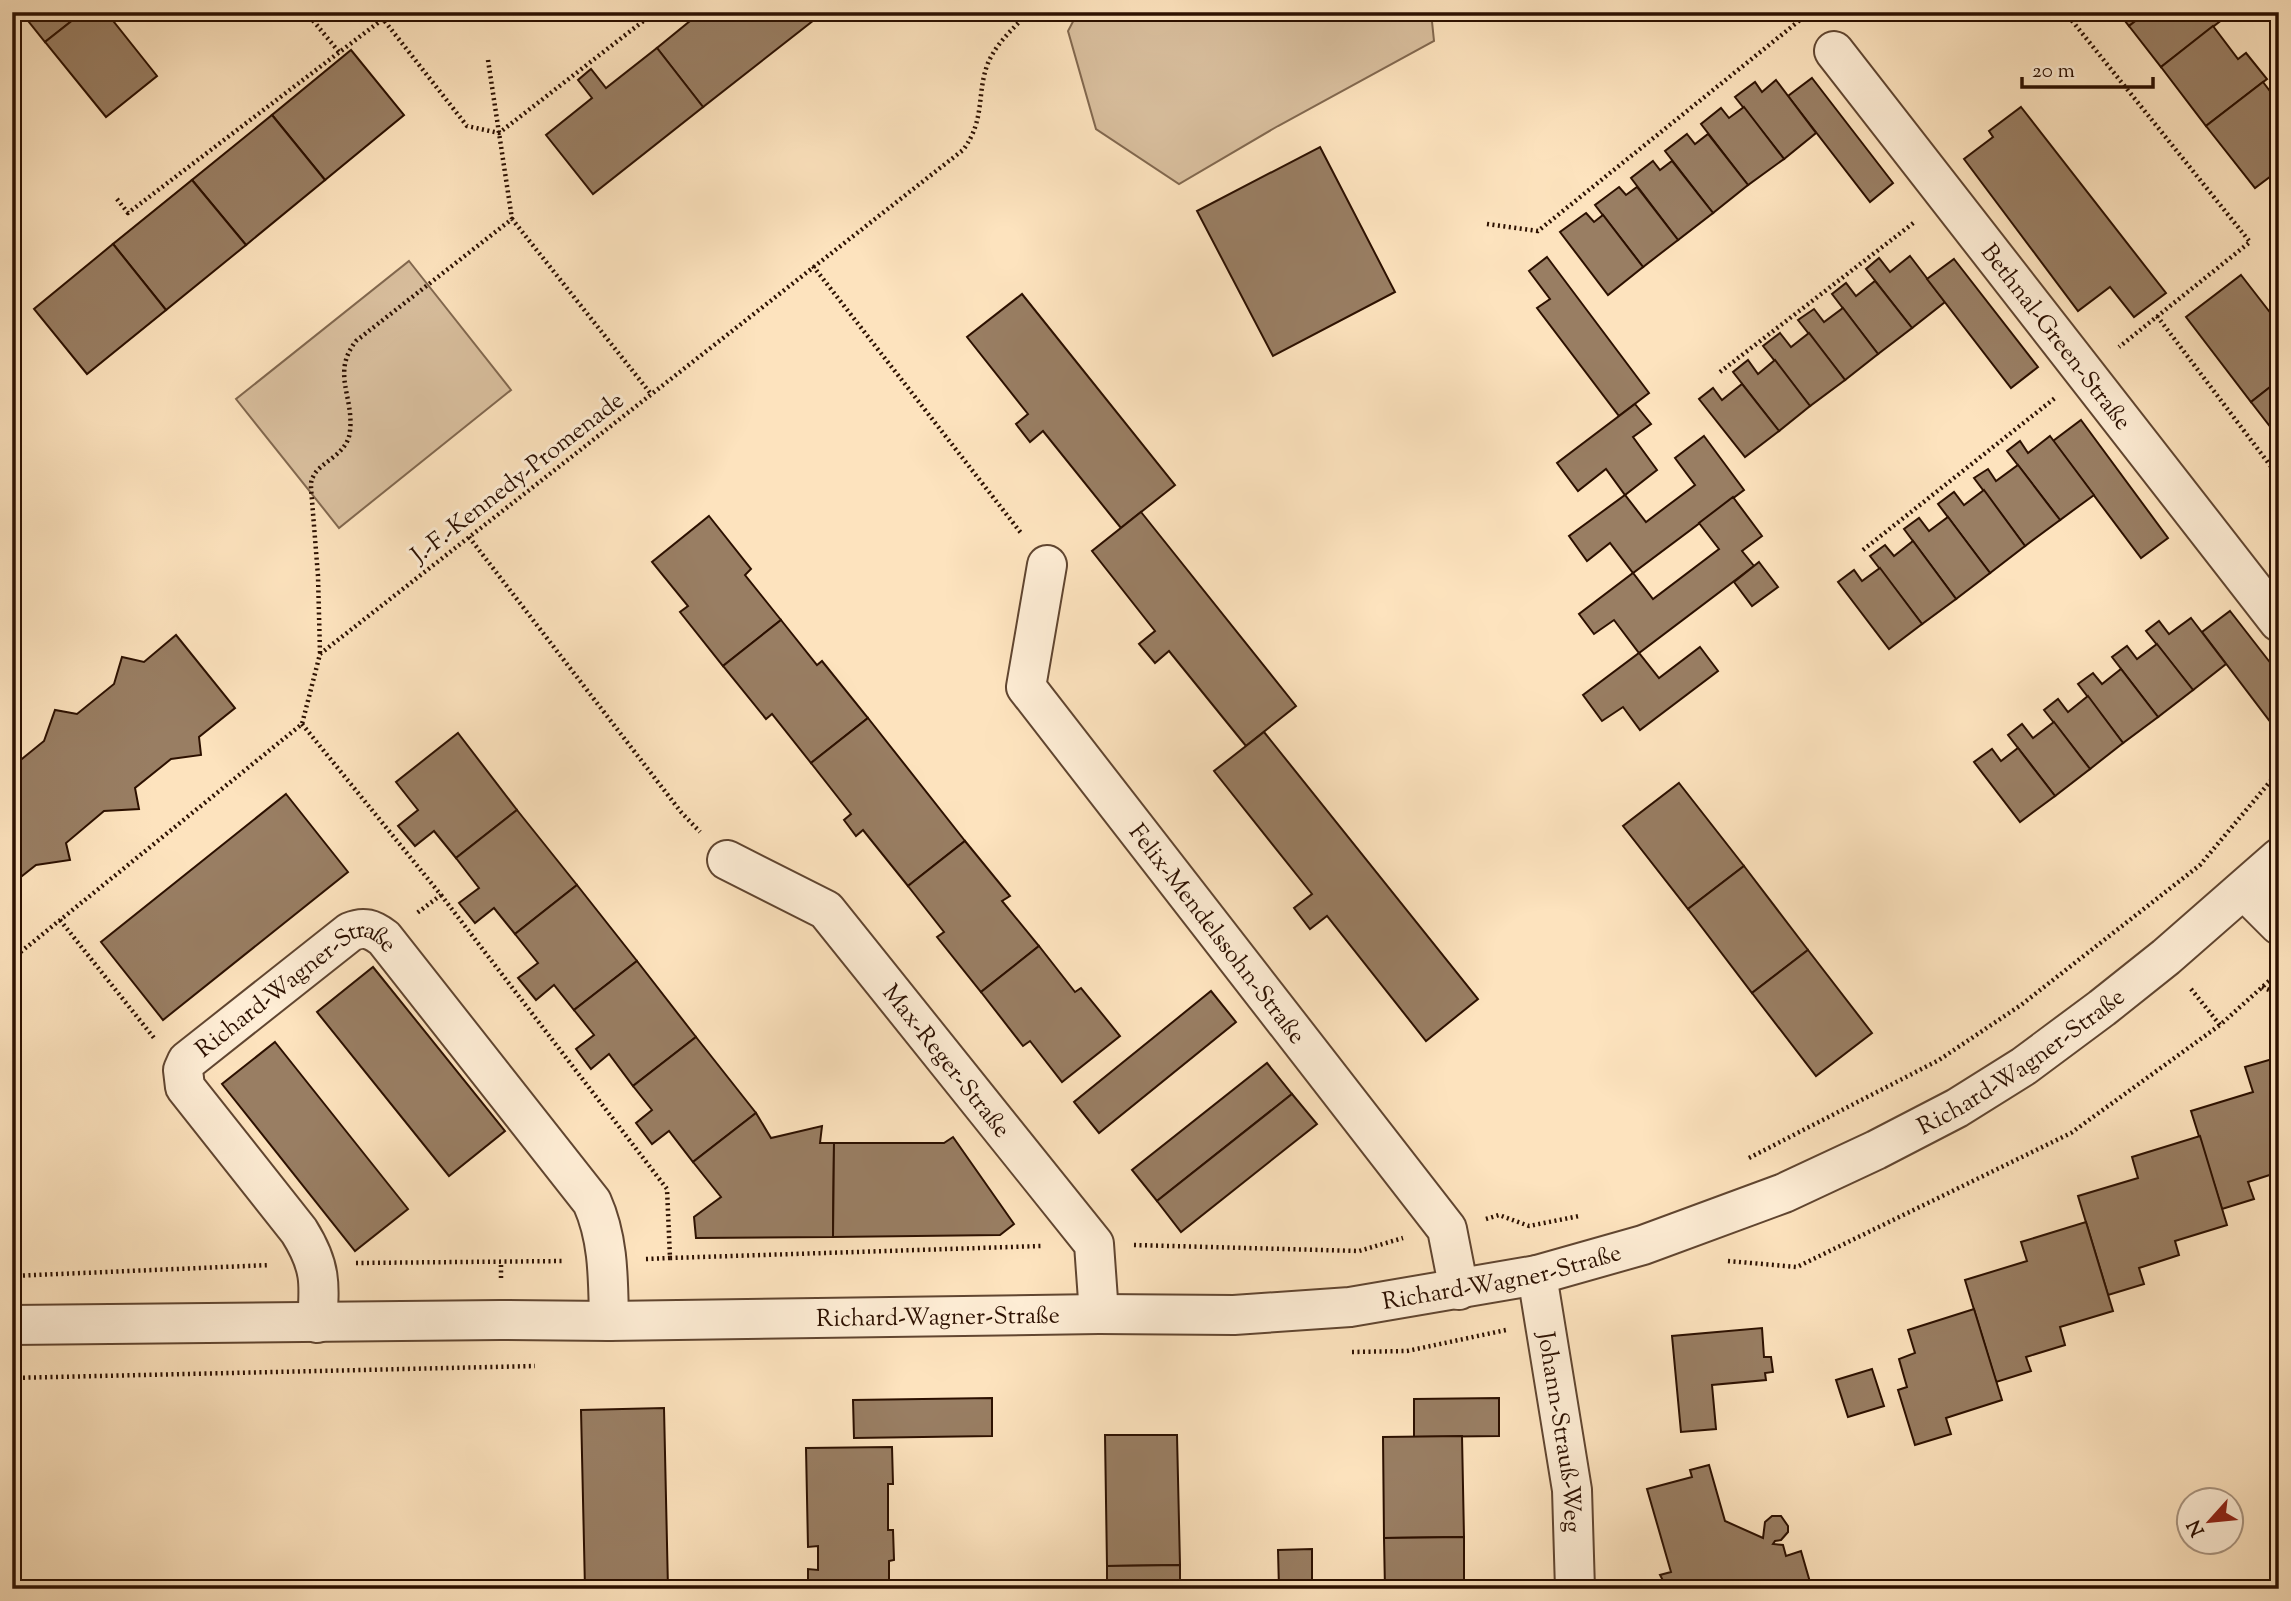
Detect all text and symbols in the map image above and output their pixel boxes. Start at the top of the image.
scale bar [2022,46,2153,90]
text: 20 m [2032,57,2075,87]
street label: Bethnal-Green-Straße [1971,237,2138,438]
street label: J.-F.-Kennedy-Promenade [403,385,632,574]
street label: Felix-Mendelssohn-Straße [1119,817,1312,1052]
street label: Richard-Wagner-Straße [189,914,404,1067]
street label: Max-Reger-Straße [873,978,1017,1146]
street label: Richard-Wagner-Straße [1912,981,2133,1145]
street label: Richard-Wagner-Straße [1380,1237,1626,1320]
street label: Richard-Wagner-Straße [816,1300,1060,1337]
street label: Johann-Strauß-Weg [1527,1327,1588,1533]
north arrow [2176,1486,2246,1556]
text: N [2182,1515,2213,1540]

